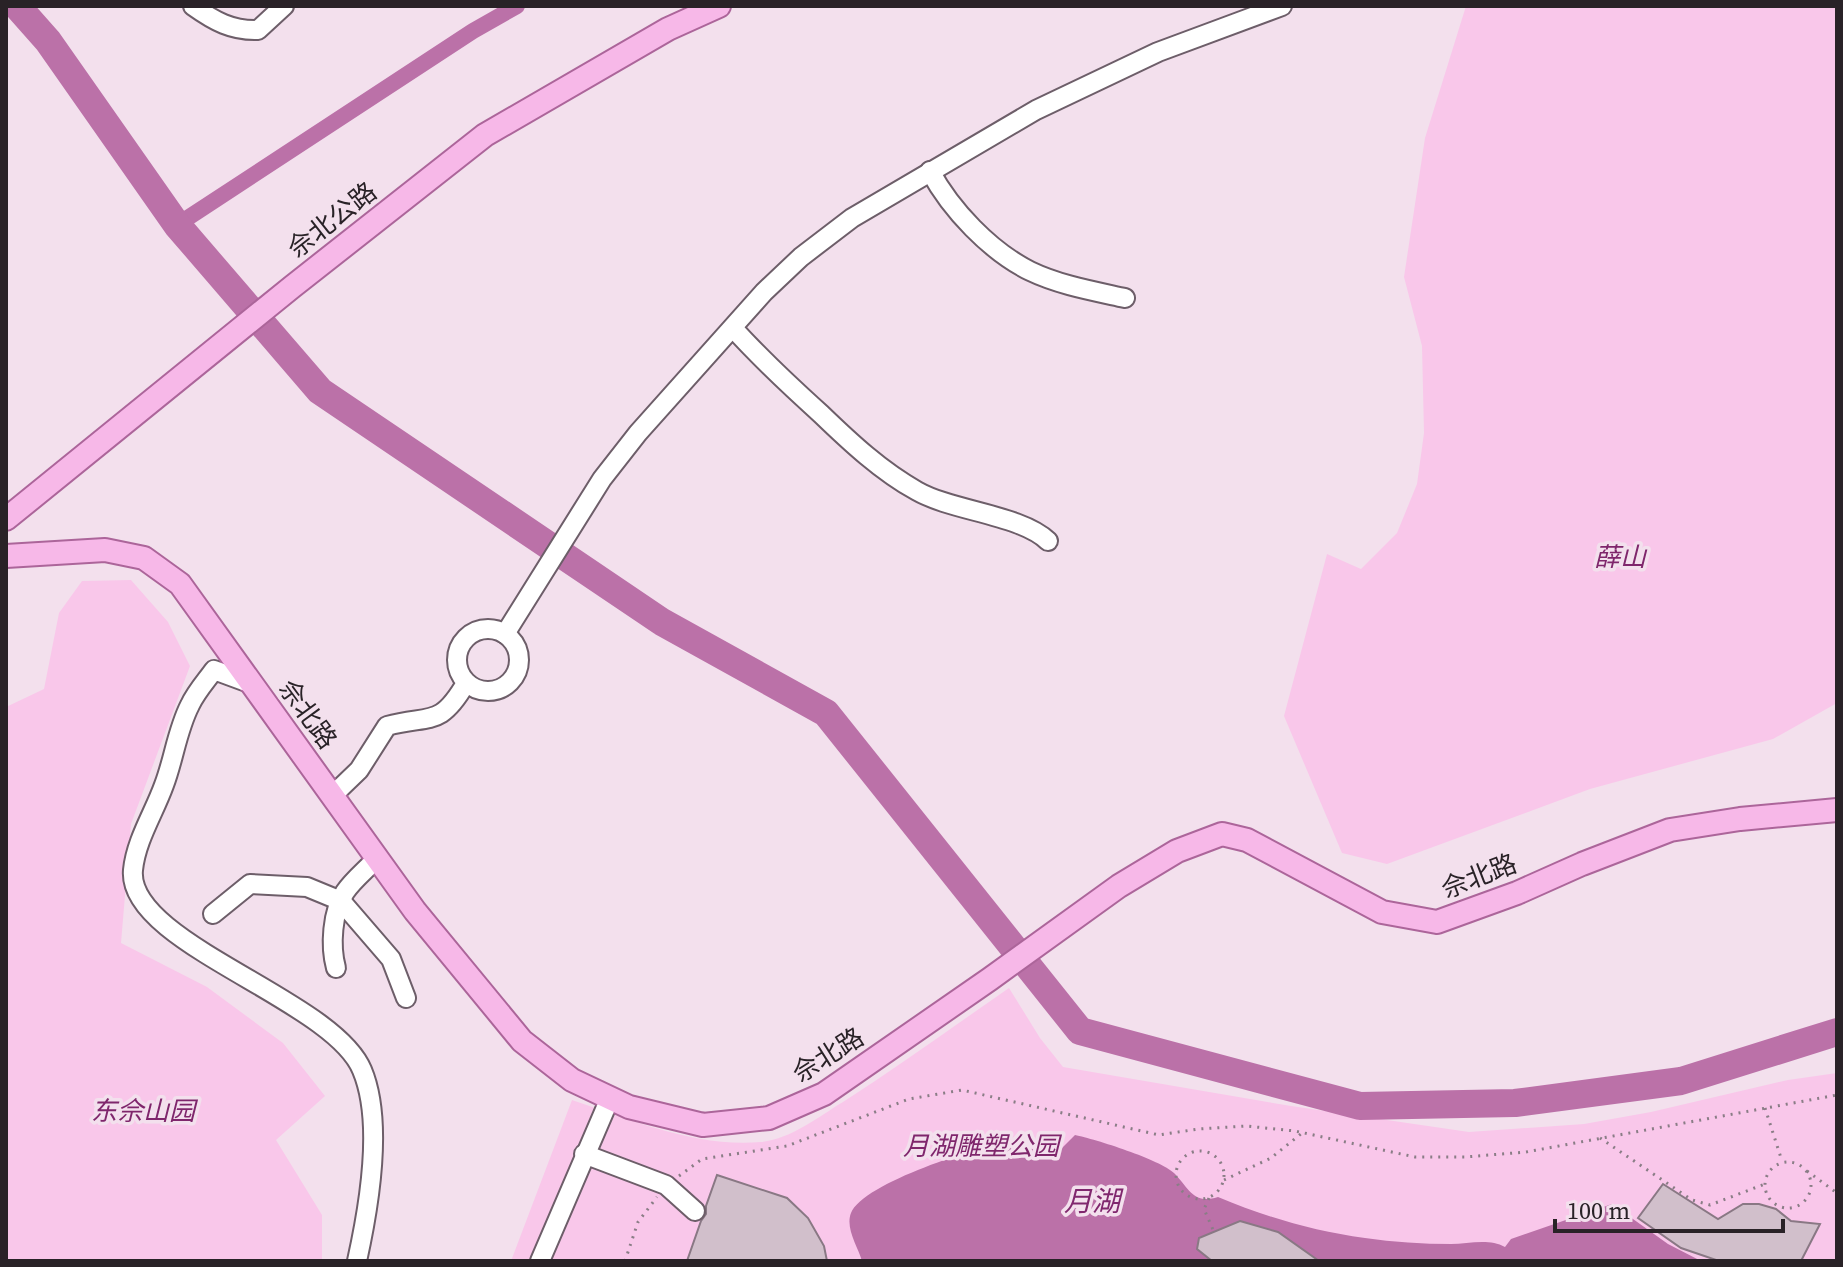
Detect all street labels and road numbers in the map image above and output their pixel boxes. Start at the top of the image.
street label: 佘北公路 [280,174,384,266]
street label: 佘北路 [271,672,345,756]
street label: 佘北路 [1436,845,1522,907]
street label: 佘北路 [785,1019,871,1091]

